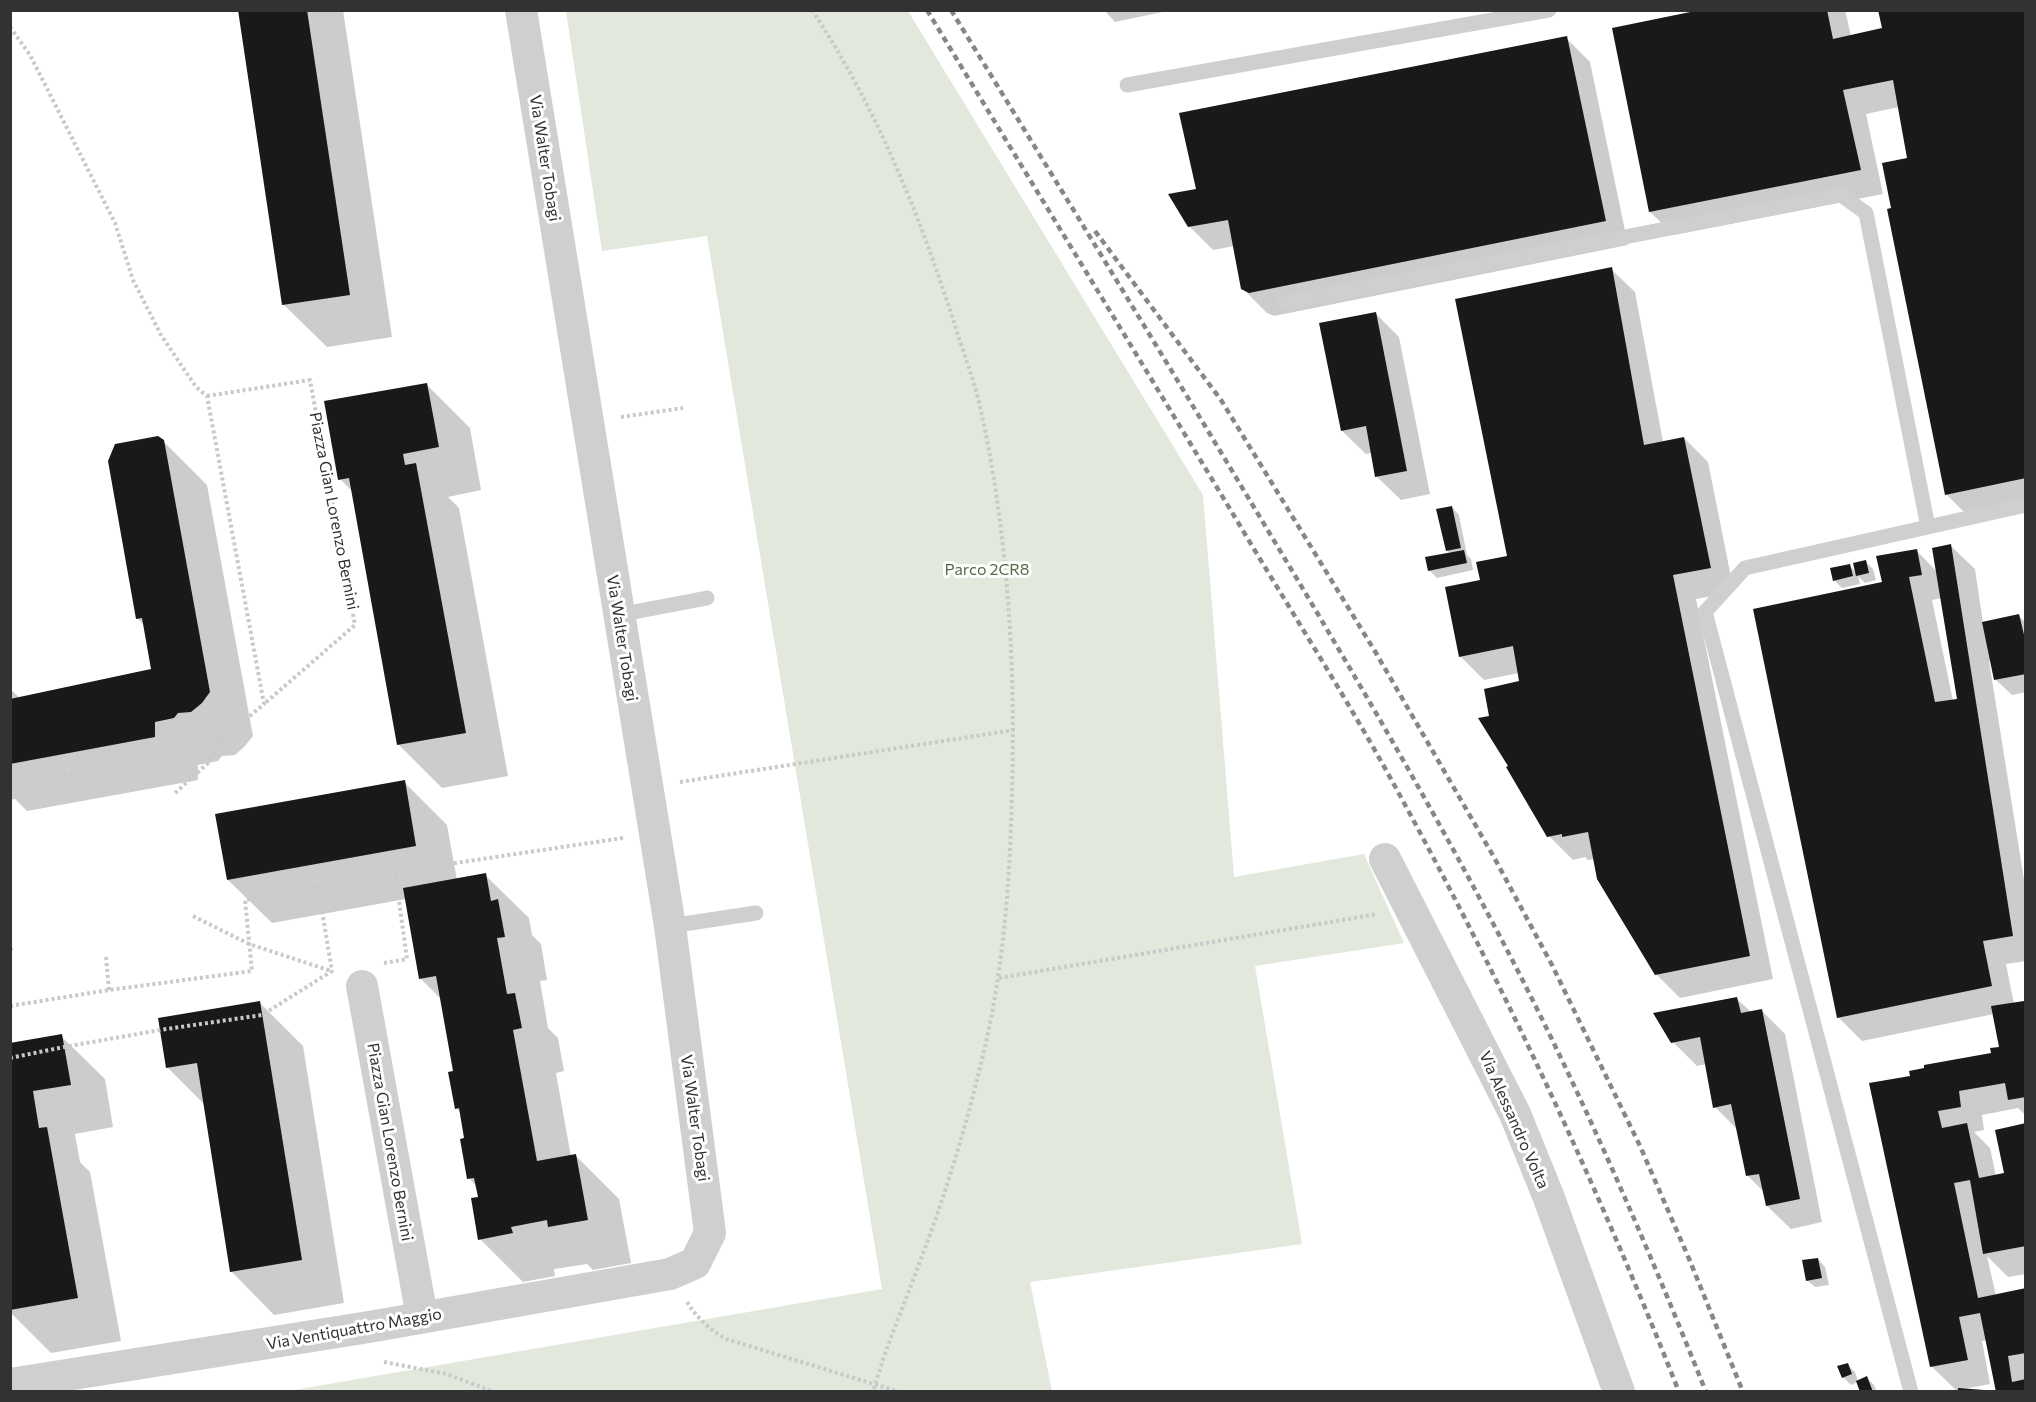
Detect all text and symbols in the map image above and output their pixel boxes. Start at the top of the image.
street label: Via Walter Tobagi [526,93,564,223]
street label: Piazza Gian Lorenzo Bernini [305,411,363,611]
park label: Parco 2CR8 [944,560,1030,580]
street label: Via Walter Tobagi [603,573,641,703]
street label: Piazza Gian Lorenzo Bernini [363,1041,417,1243]
street label: Via Alessandro Volta [1475,1048,1553,1192]
street label: Via Walter Tobagi [677,1053,713,1183]
street label: Via Ventiquattro Maggio [265,1304,443,1354]

